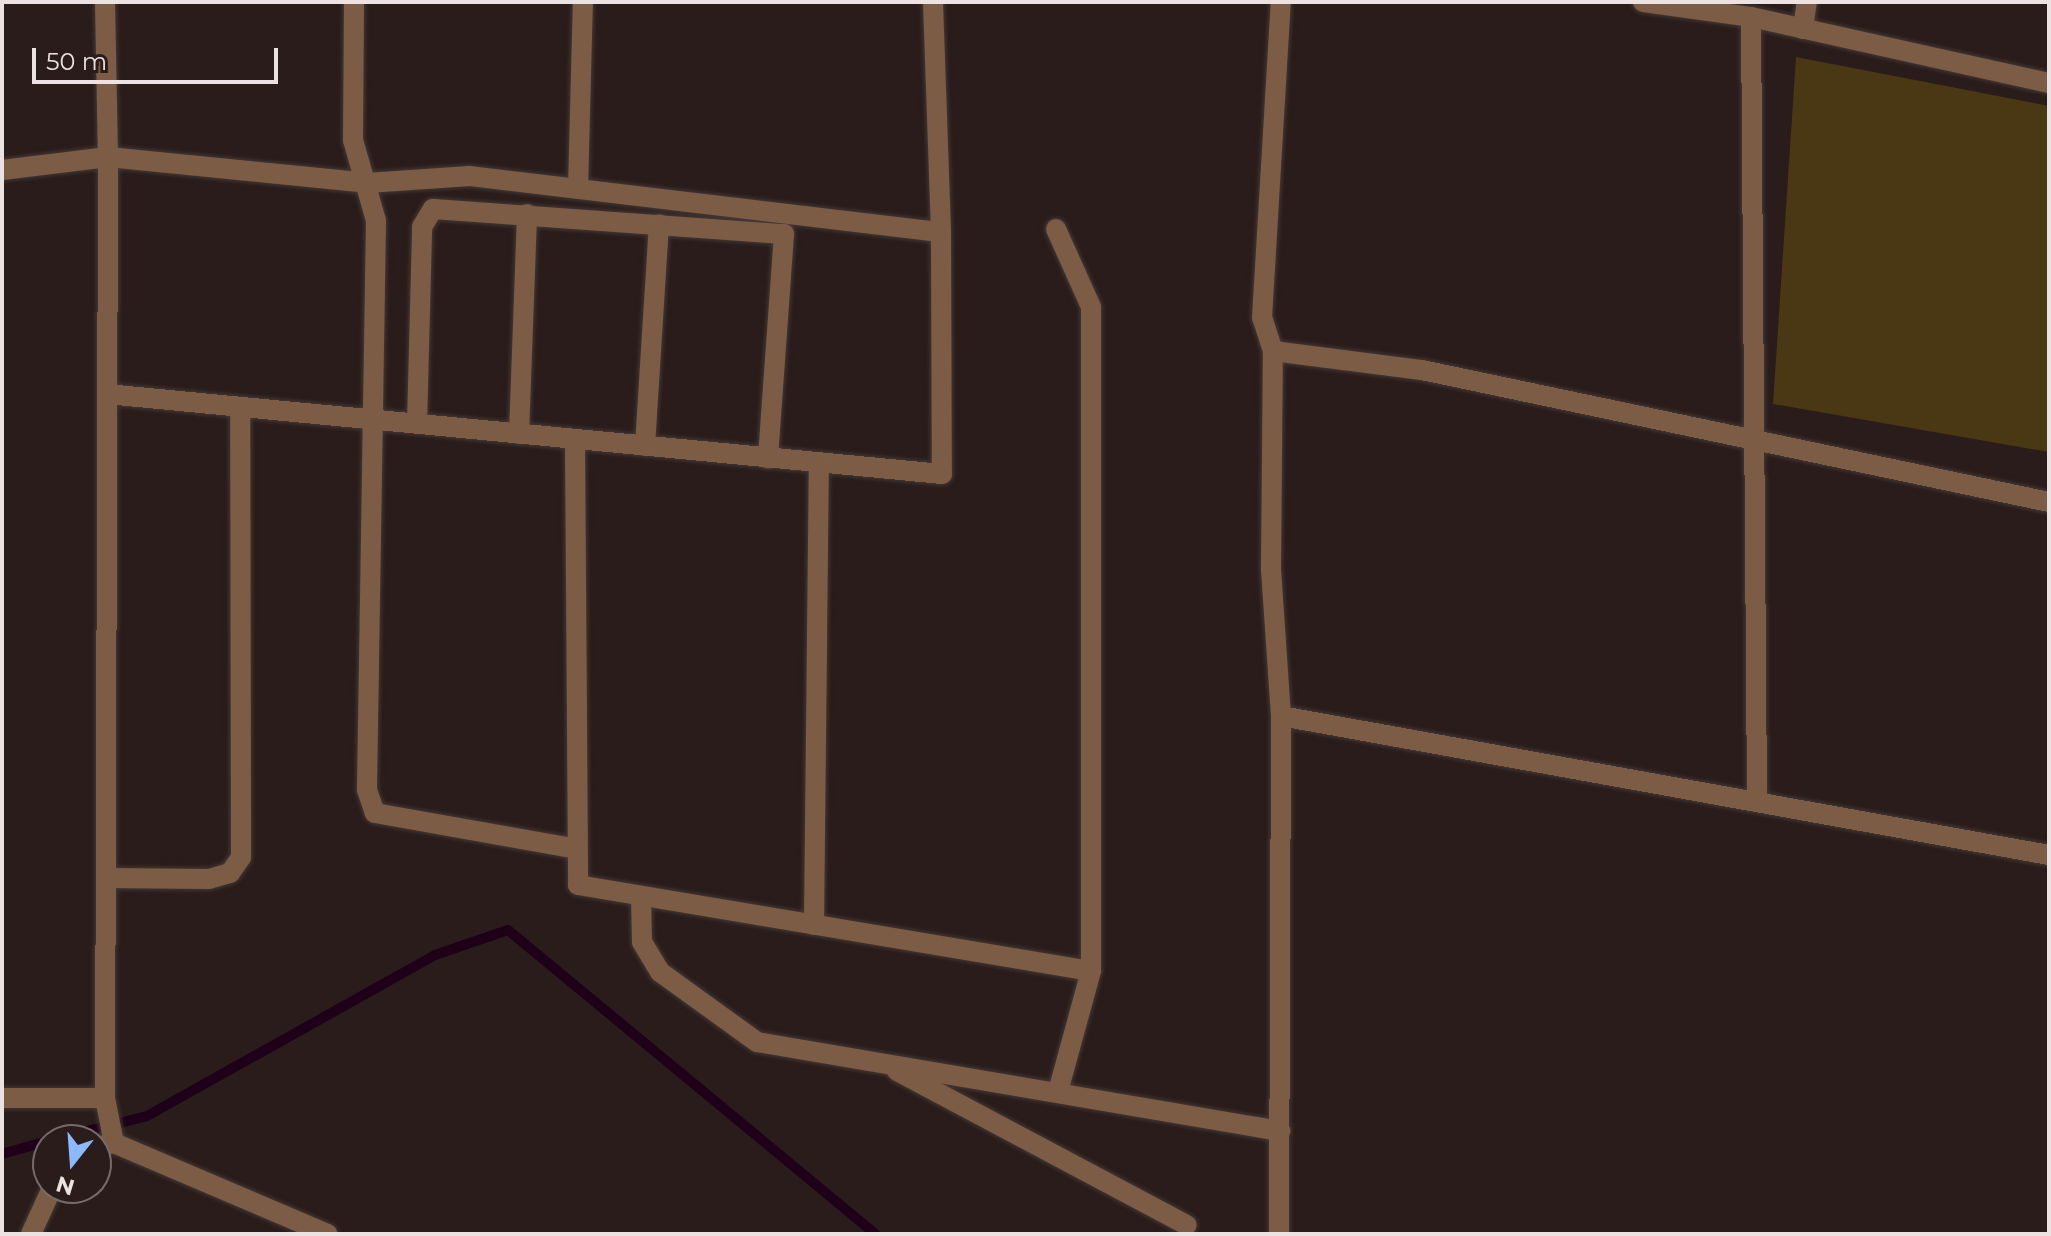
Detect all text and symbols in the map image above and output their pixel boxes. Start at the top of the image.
scale bar [36,32,282,82]
text: 50 m [46,47,107,76]
north arrow [32,1124,112,1204]
text: N [53,1170,78,1201]

